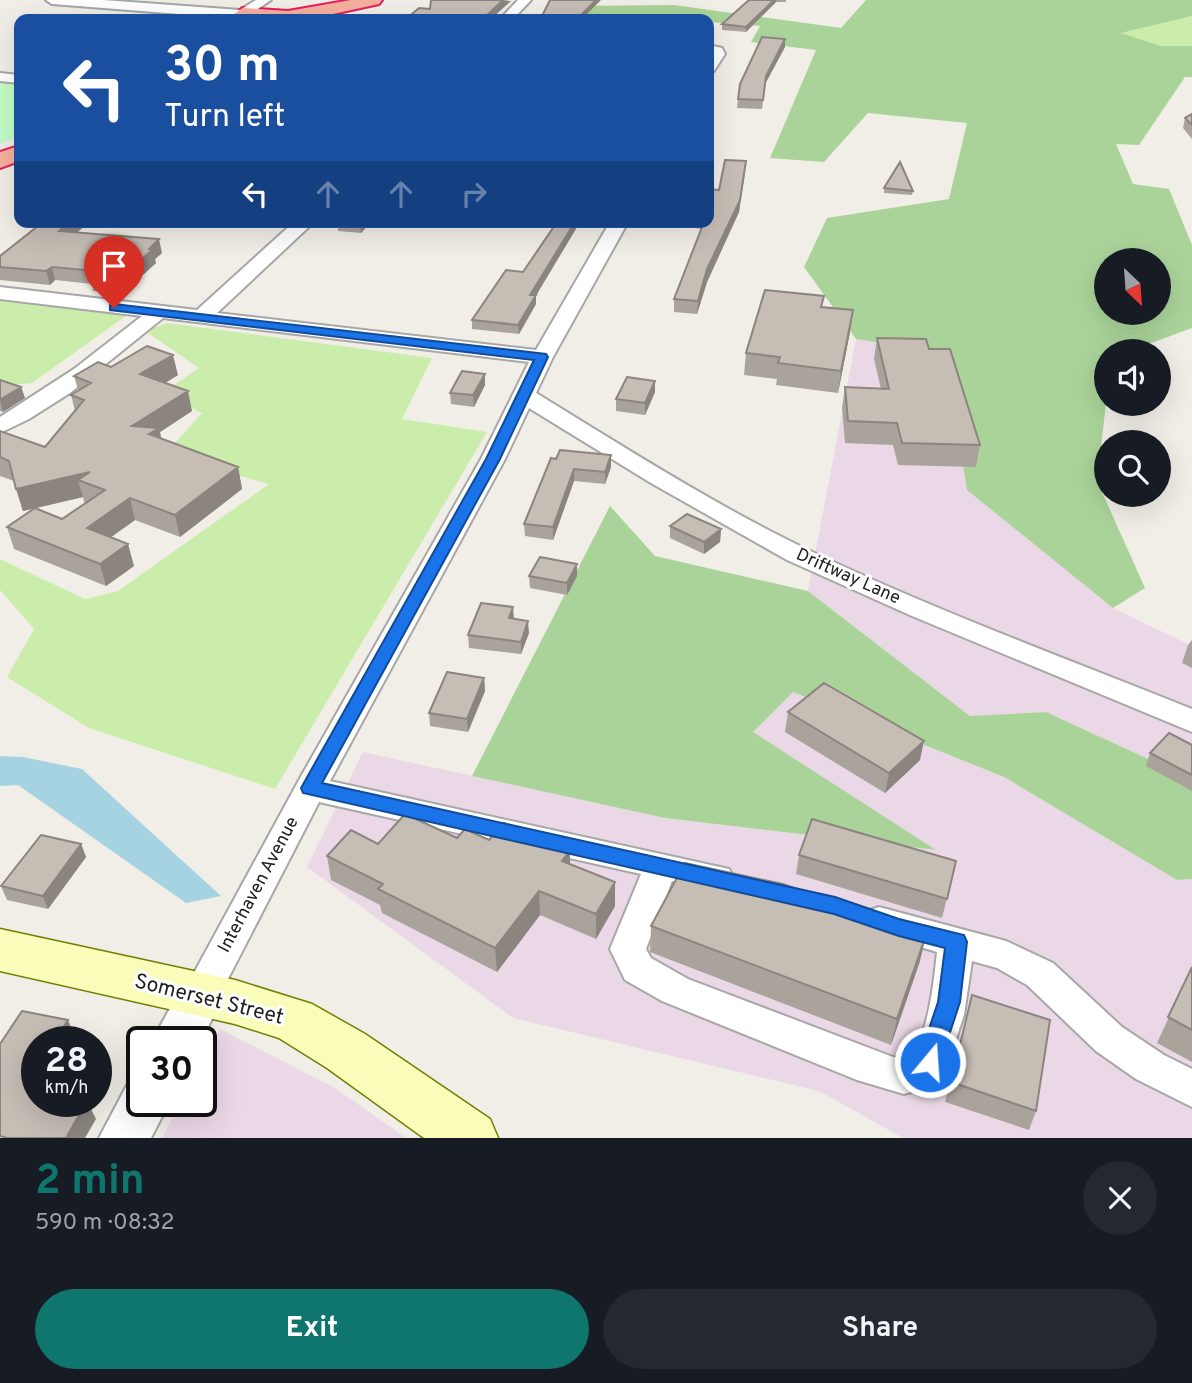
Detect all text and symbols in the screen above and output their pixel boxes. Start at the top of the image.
text: 30 m [164,37,280,99]
icon: left [49,42,140,133]
text: Turn left [164,98,285,138]
icon: left [236,175,274,213]
icon: ahead [309,175,347,213]
icon: ahead [382,175,420,213]
icon: right [455,175,493,213]
pin [84,236,144,308]
icon: arrive [95,247,133,285]
north arrow [1094,248,1171,326]
map controls [1094,248,1171,507]
button: sound [1094,339,1171,416]
button: search [1094,430,1171,507]
street label: Driftway Lane [792,544,904,610]
street label: Interhaven Avenue [213,813,305,957]
street label: Somerset Street [132,968,286,1032]
position arrow [893,1025,967,1099]
speed limit sign: 30 [126,1026,217,1117]
text: 28 [45,1040,88,1084]
text: km/h [45,1077,88,1100]
text: 2 min [35,1156,145,1209]
button: close [1083,1161,1157,1235]
text: 590 m · 08:32 [35,1209,175,1238]
button: Exit [35,1289,589,1369]
button: Share [603,1289,1157,1369]

